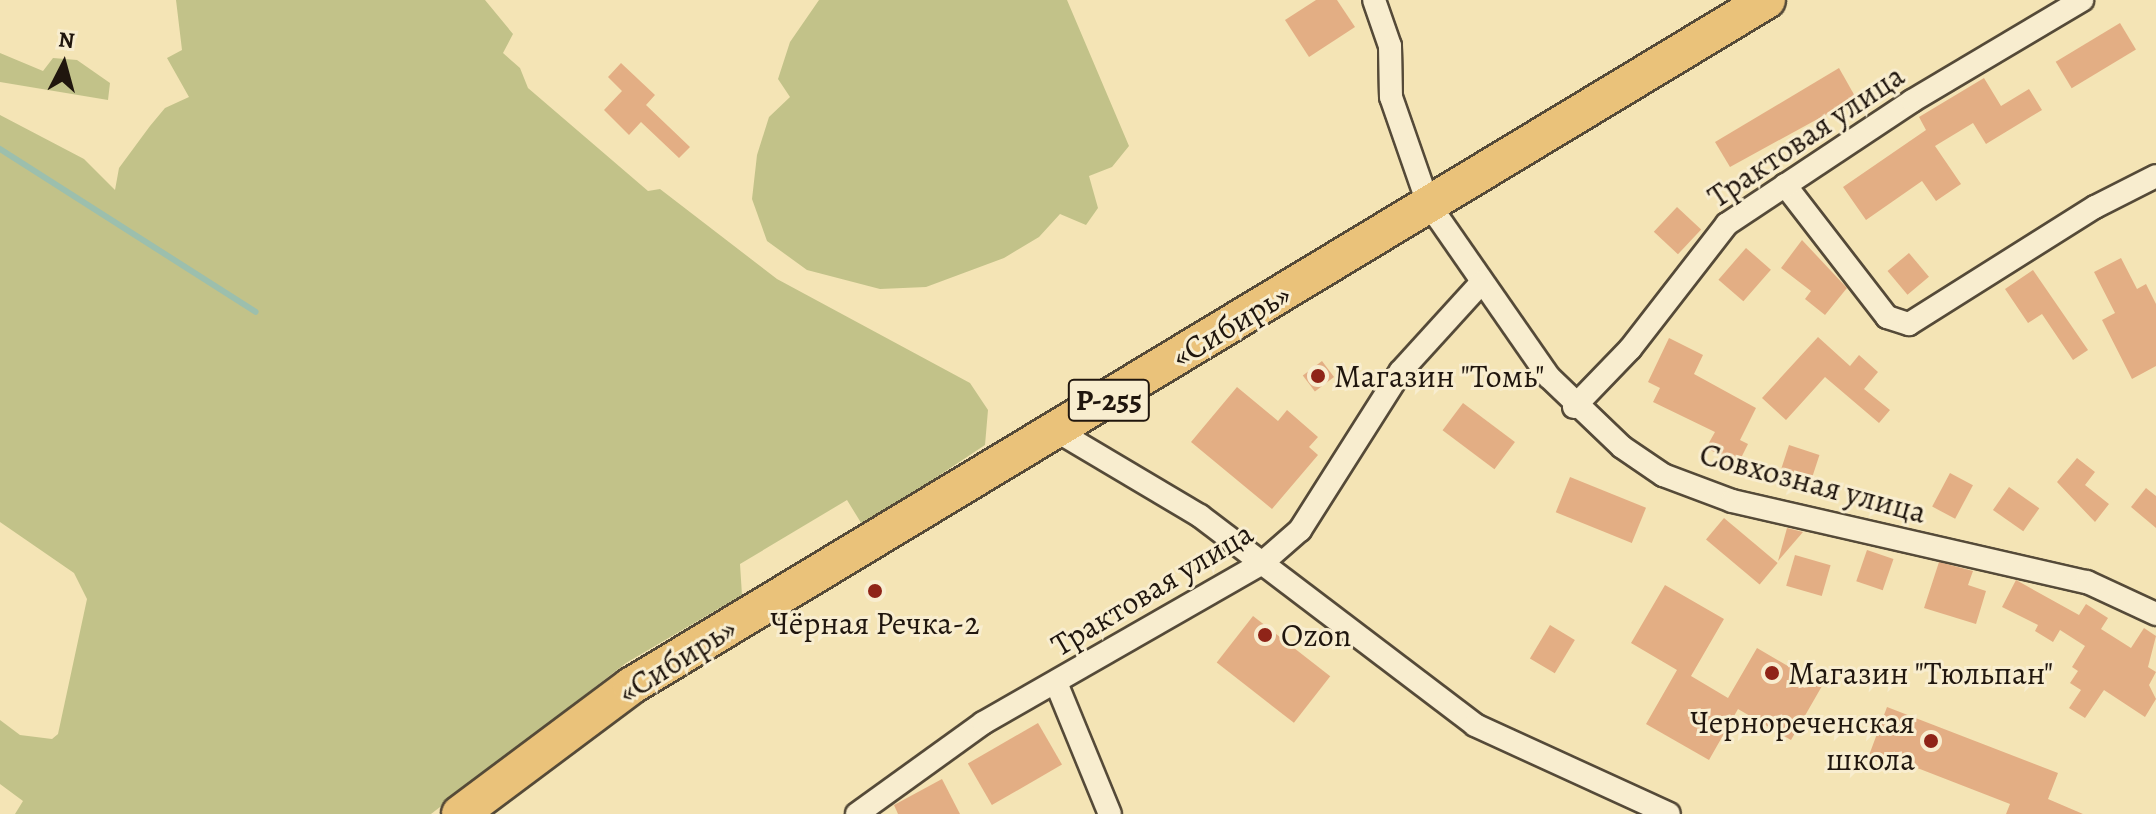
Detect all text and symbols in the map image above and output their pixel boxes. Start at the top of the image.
north arrow [24,24,104,104]
text: N [57,24,76,56]
street label: Трактовая улица [1701,56,1911,216]
street label: «Сибирь» [1165,275,1297,375]
place label: Магазин "Томь" [1334,357,1545,395]
marker: Магазин "Томь" [1309,367,1327,385]
road number: Р-255 [1067,374,1151,426]
street label: Совхозная улица [1696,434,1930,532]
street label: Трактовая улица [1044,514,1260,664]
marker: Чёрная Речка-2 [866,582,884,600]
place label: Чёрная Речка-2 [770,604,980,642]
street label: «Сибирь» [611,609,743,711]
place label: Ozon [1281,616,1351,654]
marker: Ozon [1256,626,1274,644]
place label: Магазин "Тюльпан" [1788,654,2054,692]
marker: Магазин "Тюльпан" [1763,664,1781,682]
place label: Чернореченская школа [1690,704,1915,779]
marker: Чернореченская школа [1922,732,1940,750]

